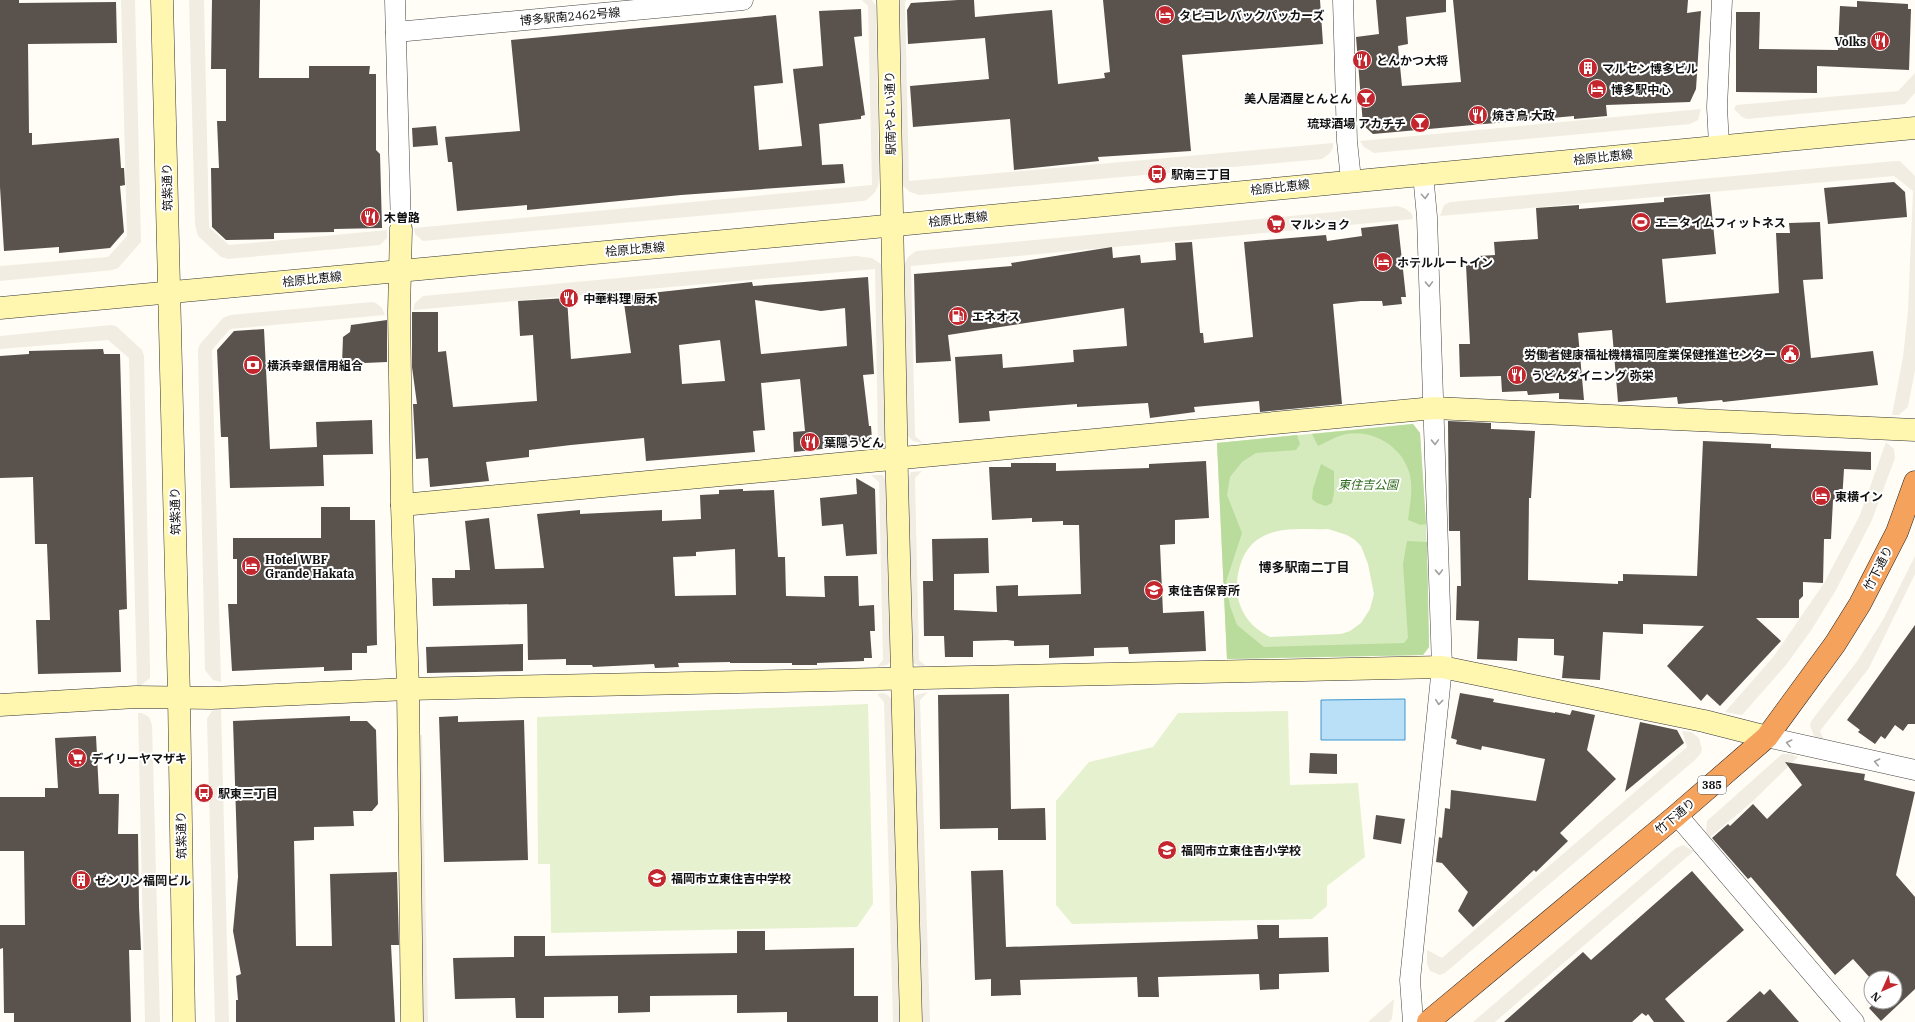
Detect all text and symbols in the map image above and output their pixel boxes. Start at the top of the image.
street label: 博多駅南2462号線 [519,4,621,28]
hotel icon: タビコレ バックパッカーズ [1154,4,1176,26]
place label: タビコレ バックパッカーズ [1179,8,1325,23]
restaurant icon: Volks [1869,30,1891,52]
place label: Volks [1834,34,1866,49]
restaurant icon: とんかつ大将 [1351,49,1373,71]
place label: とんかつ大将 [1376,53,1448,68]
building icon: マルセン博多ビル [1577,57,1599,79]
place label: マルセン博多ビル [1602,61,1698,76]
street label: 駅南やよい通り [882,71,898,155]
hotel icon: 博多駅中心 [1586,78,1608,100]
place label: 博多駅中心 [1611,82,1671,97]
bar icon: 美人居酒屋とんとん [1355,87,1377,109]
place label: 美人居酒屋とんとん [1244,91,1352,106]
restaurant icon: 焼き鳥 大政 [1467,104,1489,126]
place label: 焼き鳥 大政 [1492,108,1555,123]
bar icon: 琉球酒場 アカチチ [1409,112,1431,134]
place label: 琉球酒場 アカチチ [1307,116,1406,131]
street label: 桧原比恵線 [1572,146,1634,168]
street label: 筑紫通り [159,163,175,211]
bus stop icon: 駅南三丁目 [1146,163,1168,185]
place label: 駅南三丁目 [1171,167,1231,182]
street label: 桧原比恵線 [1249,176,1311,198]
one-way arrow [1421,193,1430,199]
restaurant icon: 木曽路 [359,206,381,228]
street label: 桧原比恵線 [927,208,989,230]
place label: 木曽路 [384,210,420,225]
sports icon: エニタイムフィットネス [1630,211,1652,233]
supermarket icon: マルショク [1265,213,1287,235]
place label: エニタイムフィットネス [1655,215,1786,230]
place label: マルショク [1290,217,1350,232]
street label: 桧原比恵線 [604,239,666,259]
hotel icon: ホテルルートイン [1372,251,1394,273]
place label: ホテルルートイン [1397,255,1493,270]
street label: 桧原比恵線 [281,268,343,290]
one-way arrow [1425,281,1433,287]
restaurant icon: 中華料理 厨禾 [558,287,580,309]
place label: 中華料理 厨禾 [583,291,658,306]
fuel station icon: エネオス [947,305,969,327]
place label: エネオス [972,309,1020,324]
public building icon: 労働者健康福祉機構福岡産業保健推進センター [1779,343,1801,365]
place label: 労働者健康福祉機構福岡産業保健推進センター [1524,347,1776,362]
bank icon: 横浜幸銀信用組合 [242,354,264,376]
place label: 横浜幸銀信用組合 [267,358,363,373]
restaurant icon: うどんダイニング 弥栄 [1506,364,1528,386]
place label: うどんダイニング 弥栄 [1531,368,1654,383]
restaurant icon: 葉隠うどん [799,431,821,453]
place label: 葉隠うどん [824,435,884,450]
one-way arrow [1431,439,1439,445]
park label: 東住吉公園 [1338,477,1400,492]
hotel icon: 東横イン [1810,485,1832,507]
street label: 筑紫通り [167,487,183,535]
place label: 東横イン [1835,489,1883,504]
street label: 竹下通り [1860,543,1896,593]
place label: Hotel WBF Grande Hakata [265,552,355,581]
hotel icon: Hotel WBF Grande Hakata [240,555,262,577]
district label: 博多駅南二丁目 [1258,559,1350,576]
one-way arrow [1435,569,1443,575]
school or university icon: 東住吉保育所 [1143,579,1165,601]
place label: 東住吉保育所 [1168,583,1240,598]
one-way arrow [1434,699,1443,705]
one-way arrow [1786,739,1793,748]
supermarket icon: デイリーヤマザキ [66,747,88,769]
place label: デイリーヤマザキ [91,751,187,766]
one-way arrow [1874,758,1880,767]
road number: 385 [1698,776,1726,794]
bus stop icon: 駅東三丁目 [193,782,215,804]
place label: 駅東三丁目 [218,786,278,801]
street label: 竹下通り [1652,795,1698,837]
street label: 筑紫通り [173,811,189,859]
school or university icon: 福岡市立東住吉小学校 [1156,839,1178,861]
place label: 福岡市立東住吉小学校 [1181,843,1301,858]
school or university icon: 福岡市立東住吉中学校 [646,867,668,889]
building icon: ゼンリン福岡ビル [70,869,92,891]
place label: 福岡市立東住吉中学校 [671,871,791,886]
place label: ゼンリン福岡ビル [95,873,191,888]
north arrow [1863,970,1903,1010]
text: N [1868,989,1884,1005]

